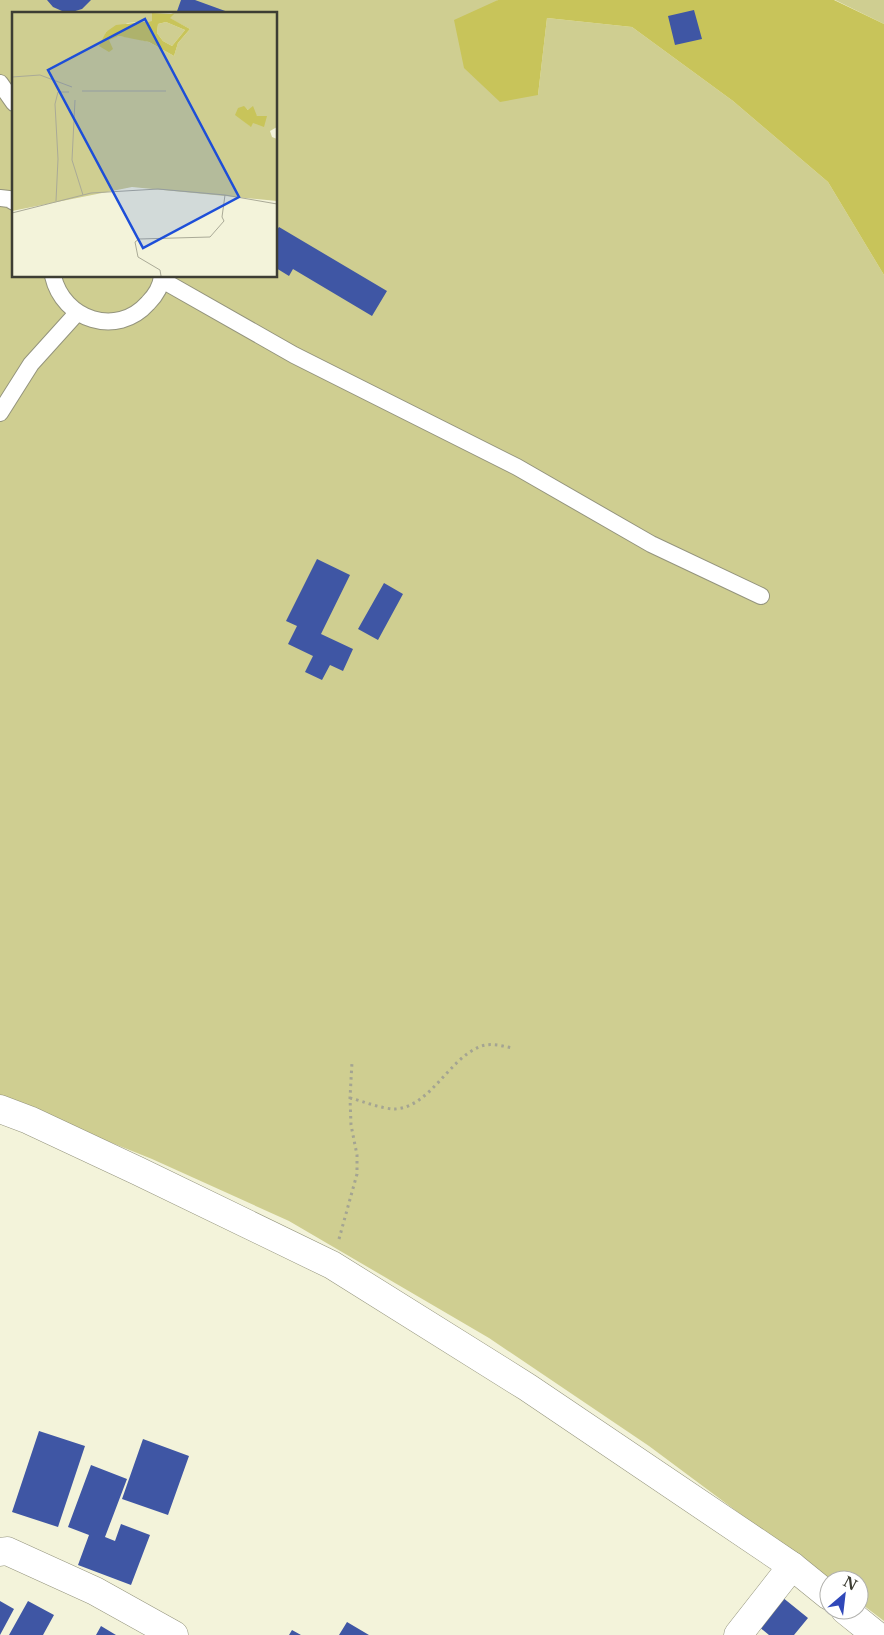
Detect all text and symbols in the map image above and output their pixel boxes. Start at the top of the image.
inset map [12,12,278,278]
north arrow [819,1570,869,1620]
text: N [840,1572,860,1595]

